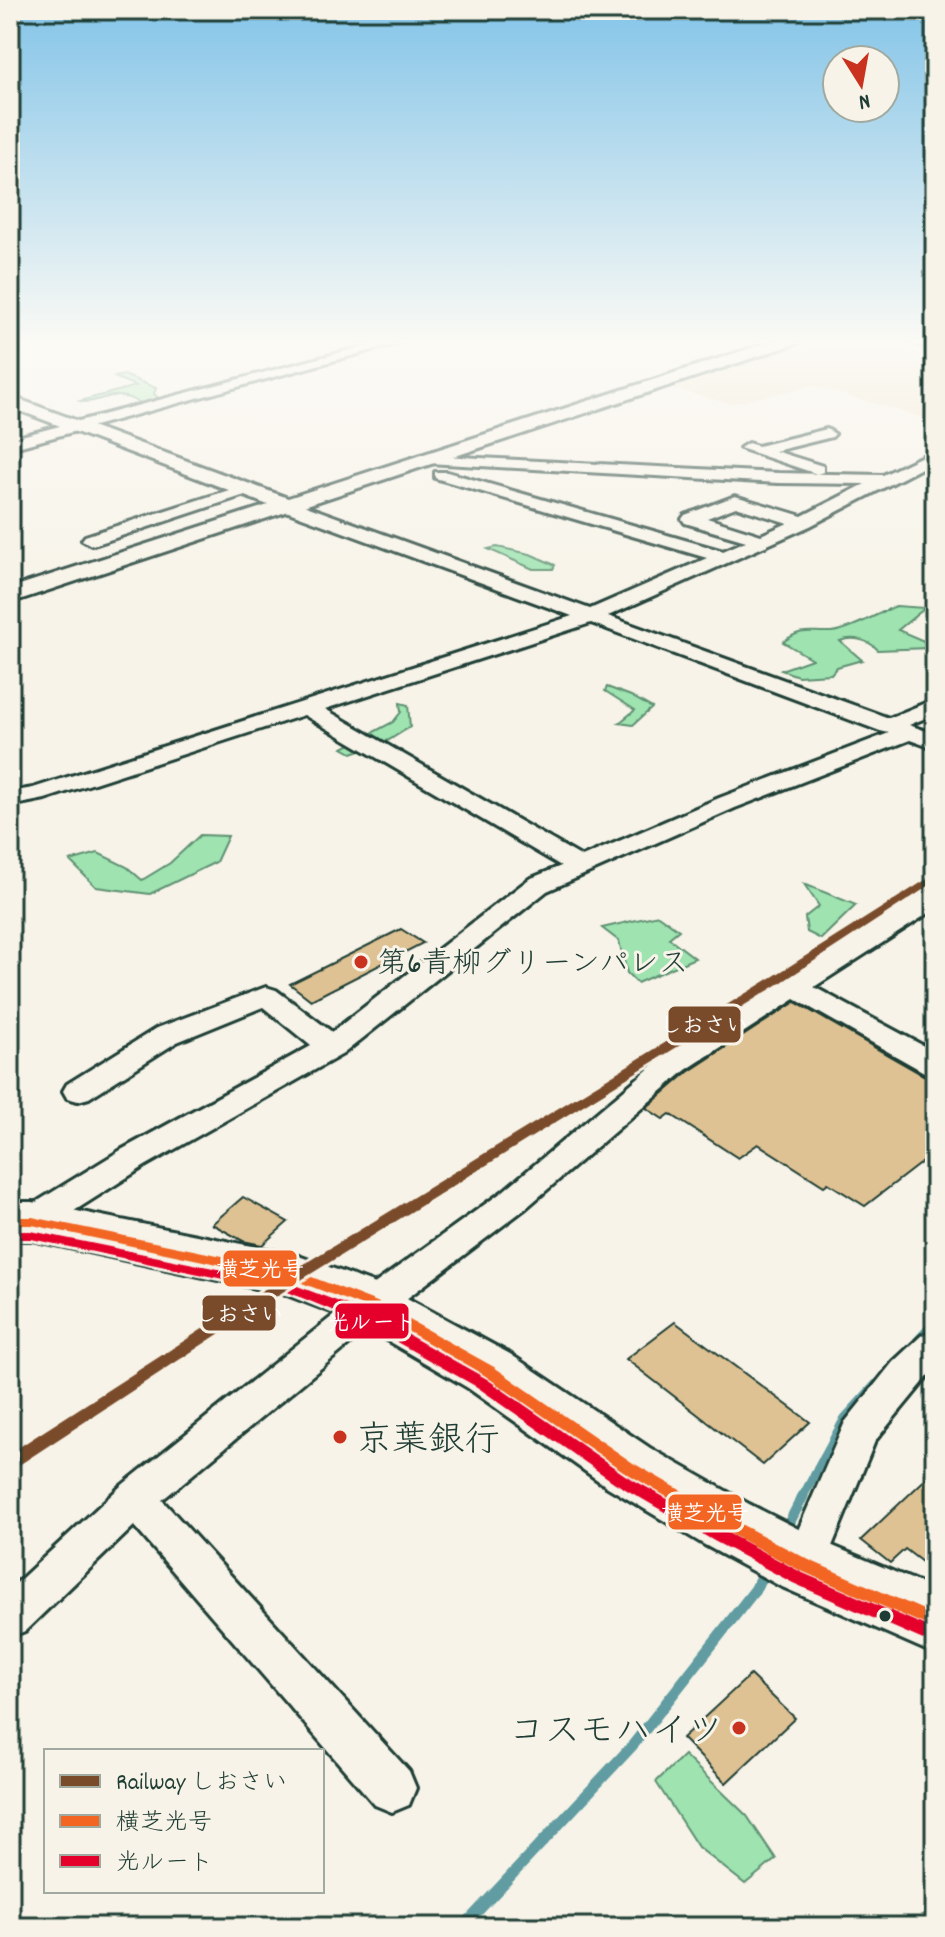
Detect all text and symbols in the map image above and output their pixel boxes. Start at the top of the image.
north arrow [821,44,901,124]
text: N [856,84,872,116]
place label: 第6青柳グリーンパレス [377,945,689,988]
marker: 第6青柳グリーンパレス [352,953,370,971]
line badge: しおさい [667,1005,742,1044]
text: しおさい [660,1012,748,1043]
line badge: 横芝光号 [222,1249,298,1288]
text: 横芝光号 [216,1256,304,1287]
line badge: しおさい [201,1294,277,1332]
text: しおさい [195,1301,283,1332]
line badge: 光ルート [334,1302,410,1340]
text: 光ルート [328,1309,416,1340]
place label: 京葉銀行 [356,1417,500,1469]
marker: 京葉銀行 [331,1428,349,1446]
line badge: 横芝光号 [667,1493,743,1531]
text: 横芝光号 [661,1500,749,1531]
unlabelled marker [877,1608,893,1624]
place label: コスモハイツ [508,1708,723,1760]
marker: コスモハイツ [730,1719,748,1737]
legend [44,1749,324,1893]
text: Railway しおさい [116,1767,287,1801]
text: 横芝光号 [116,1807,212,1841]
text: 光ルート [116,1847,213,1881]

